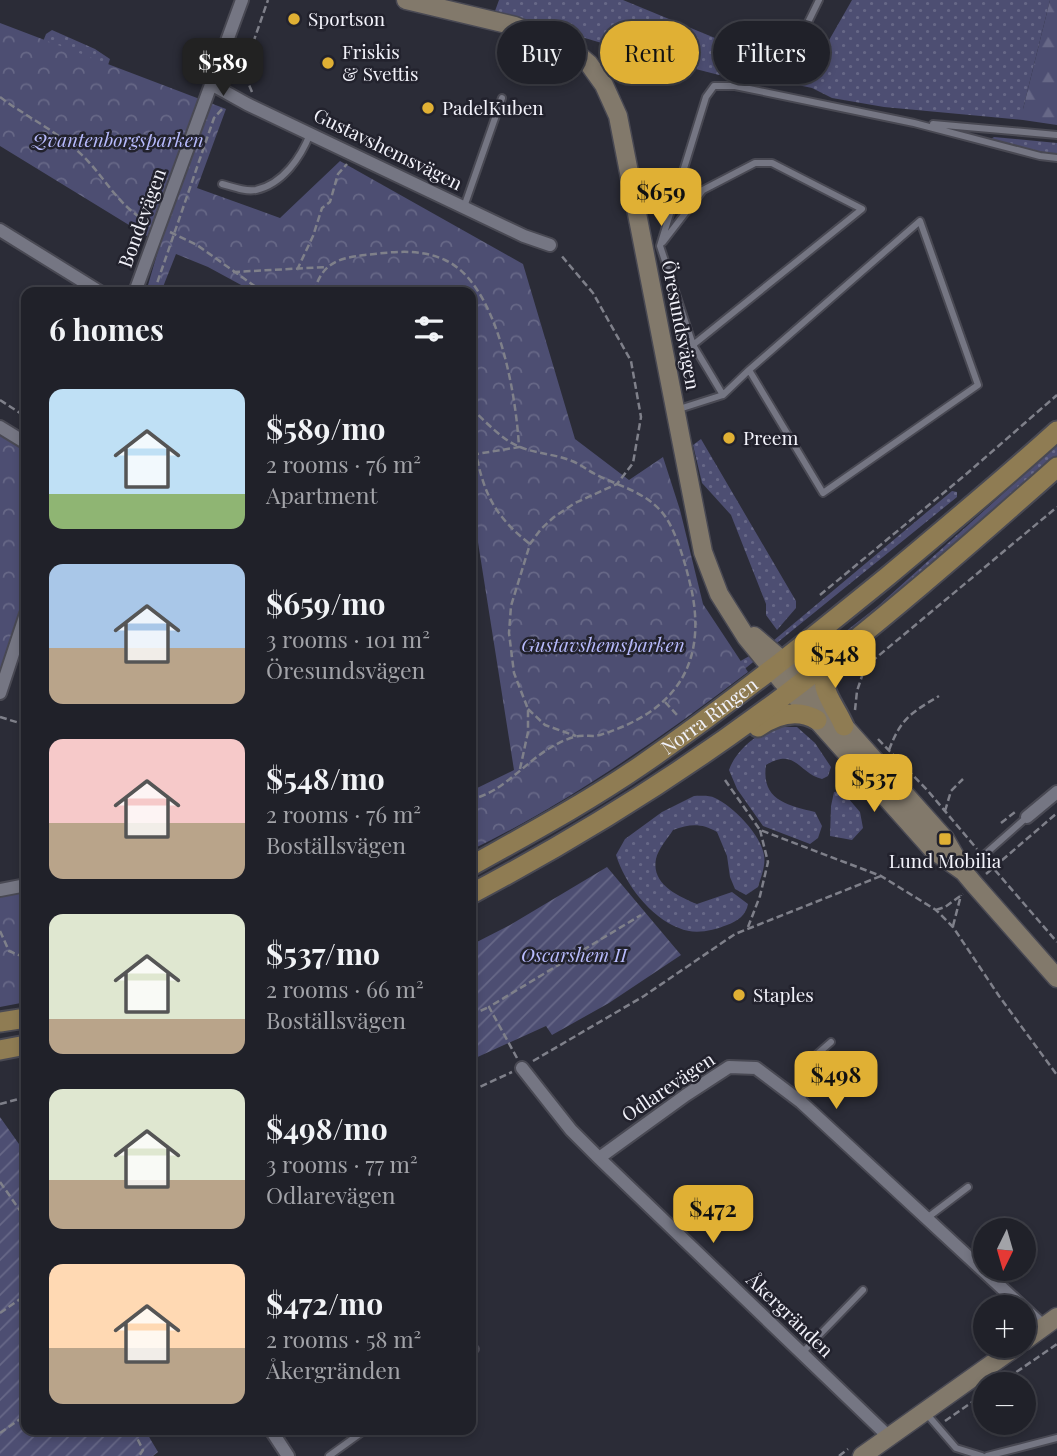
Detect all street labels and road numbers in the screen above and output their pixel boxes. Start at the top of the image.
street label: Gustavshemsvägen [310,101,468,196]
street label: Bondevägen [111,164,171,271]
street label: Öresundsvägen [657,258,707,393]
street label: Norra Ringen [655,670,763,760]
street label: Odlarevägen [616,1045,720,1127]
street label: Åkergränden [741,1266,840,1363]

